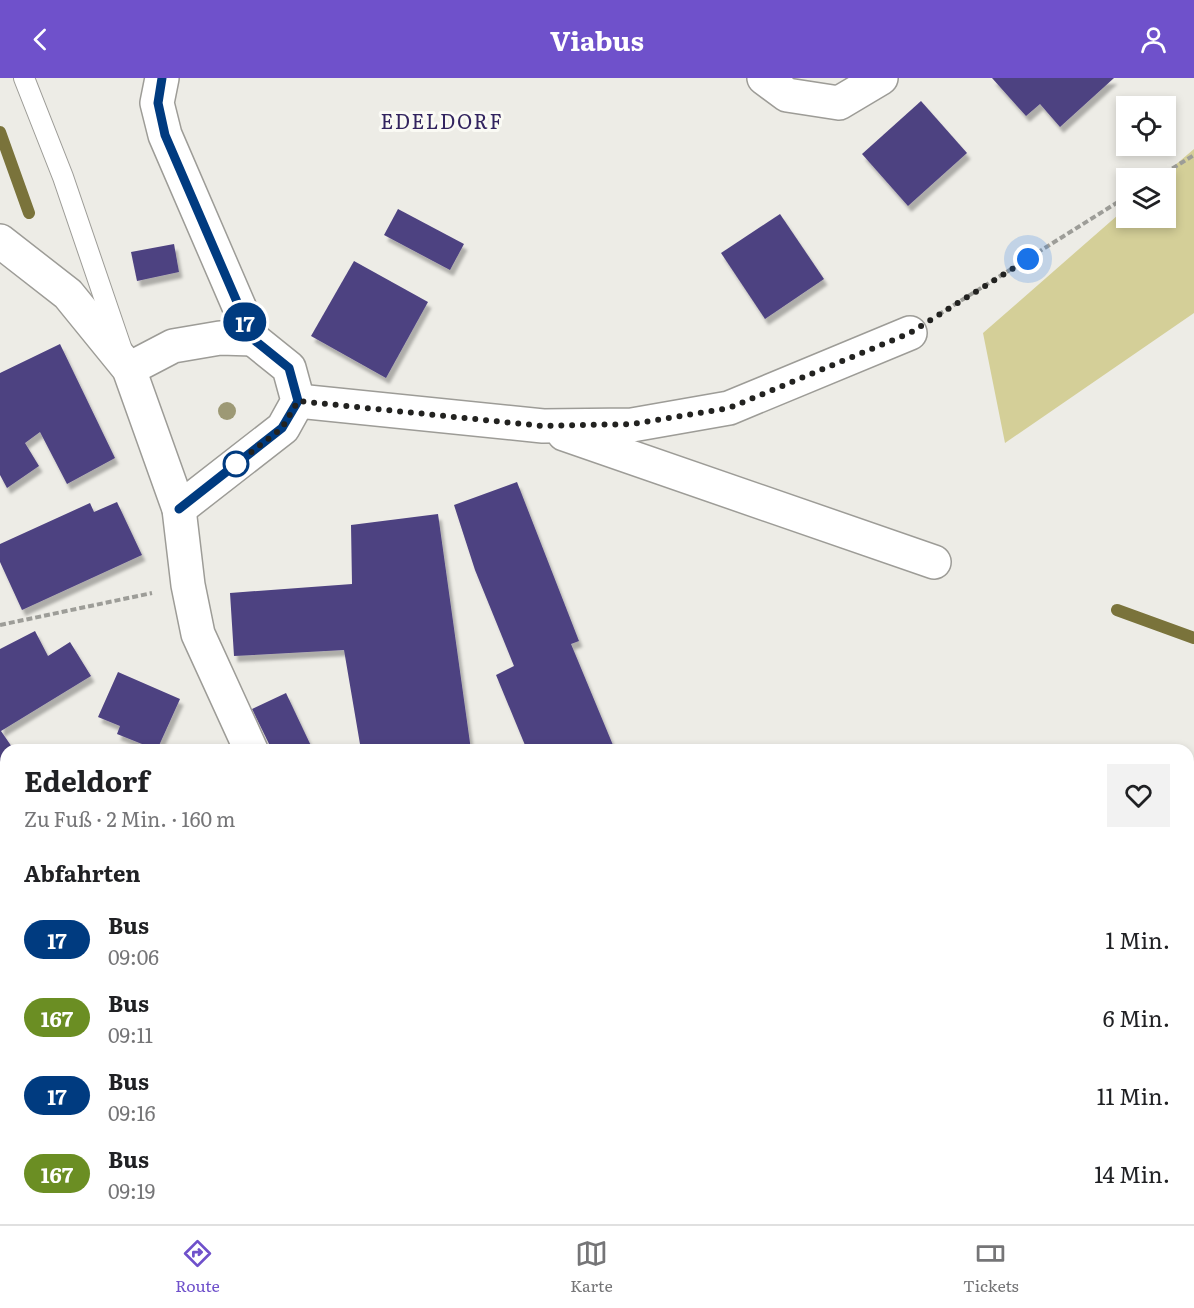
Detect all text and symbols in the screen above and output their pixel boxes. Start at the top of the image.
text: Viabus [550,19,644,59]
icon: back [24,23,57,56]
icon: person [1137,23,1170,56]
map controls [1116,96,1176,228]
button: locate [1116,96,1176,156]
district label: EDELDORF [381,105,503,135]
button: layers [1116,168,1176,228]
your location [1013,244,1043,274]
line badge: 17 [218,302,272,342]
text: 17 [235,307,255,338]
unlabelled marker [223,451,249,477]
text: Edeldorf [24,759,149,801]
button: heart [1107,764,1170,827]
text: Zu Fuß · 2 Min. · 160 m [24,803,235,833]
text: Abfahrten [24,856,141,889]
text: Bus [108,908,149,941]
text: 1 Min. [1106,923,1170,956]
text: 17 [47,924,67,955]
text: 09:06 [108,941,159,971]
text: Bus [108,986,149,1019]
text: 6 Min. [1103,1001,1170,1034]
text: 167 [41,1002,73,1033]
text: 09:11 [108,1019,153,1049]
text: Bus [108,1064,149,1097]
text: 11 Min. [1097,1079,1170,1112]
text: 17 [47,1080,67,1111]
text: 09:16 [108,1097,156,1127]
text: Bus [108,1142,149,1175]
text: 14 Min. [1094,1157,1170,1190]
text: 167 [41,1158,73,1189]
text: 09:19 [108,1175,155,1205]
tab: Route [175,1237,220,1297]
tab: Karte [570,1237,613,1297]
tab: Tickets [963,1237,1019,1297]

